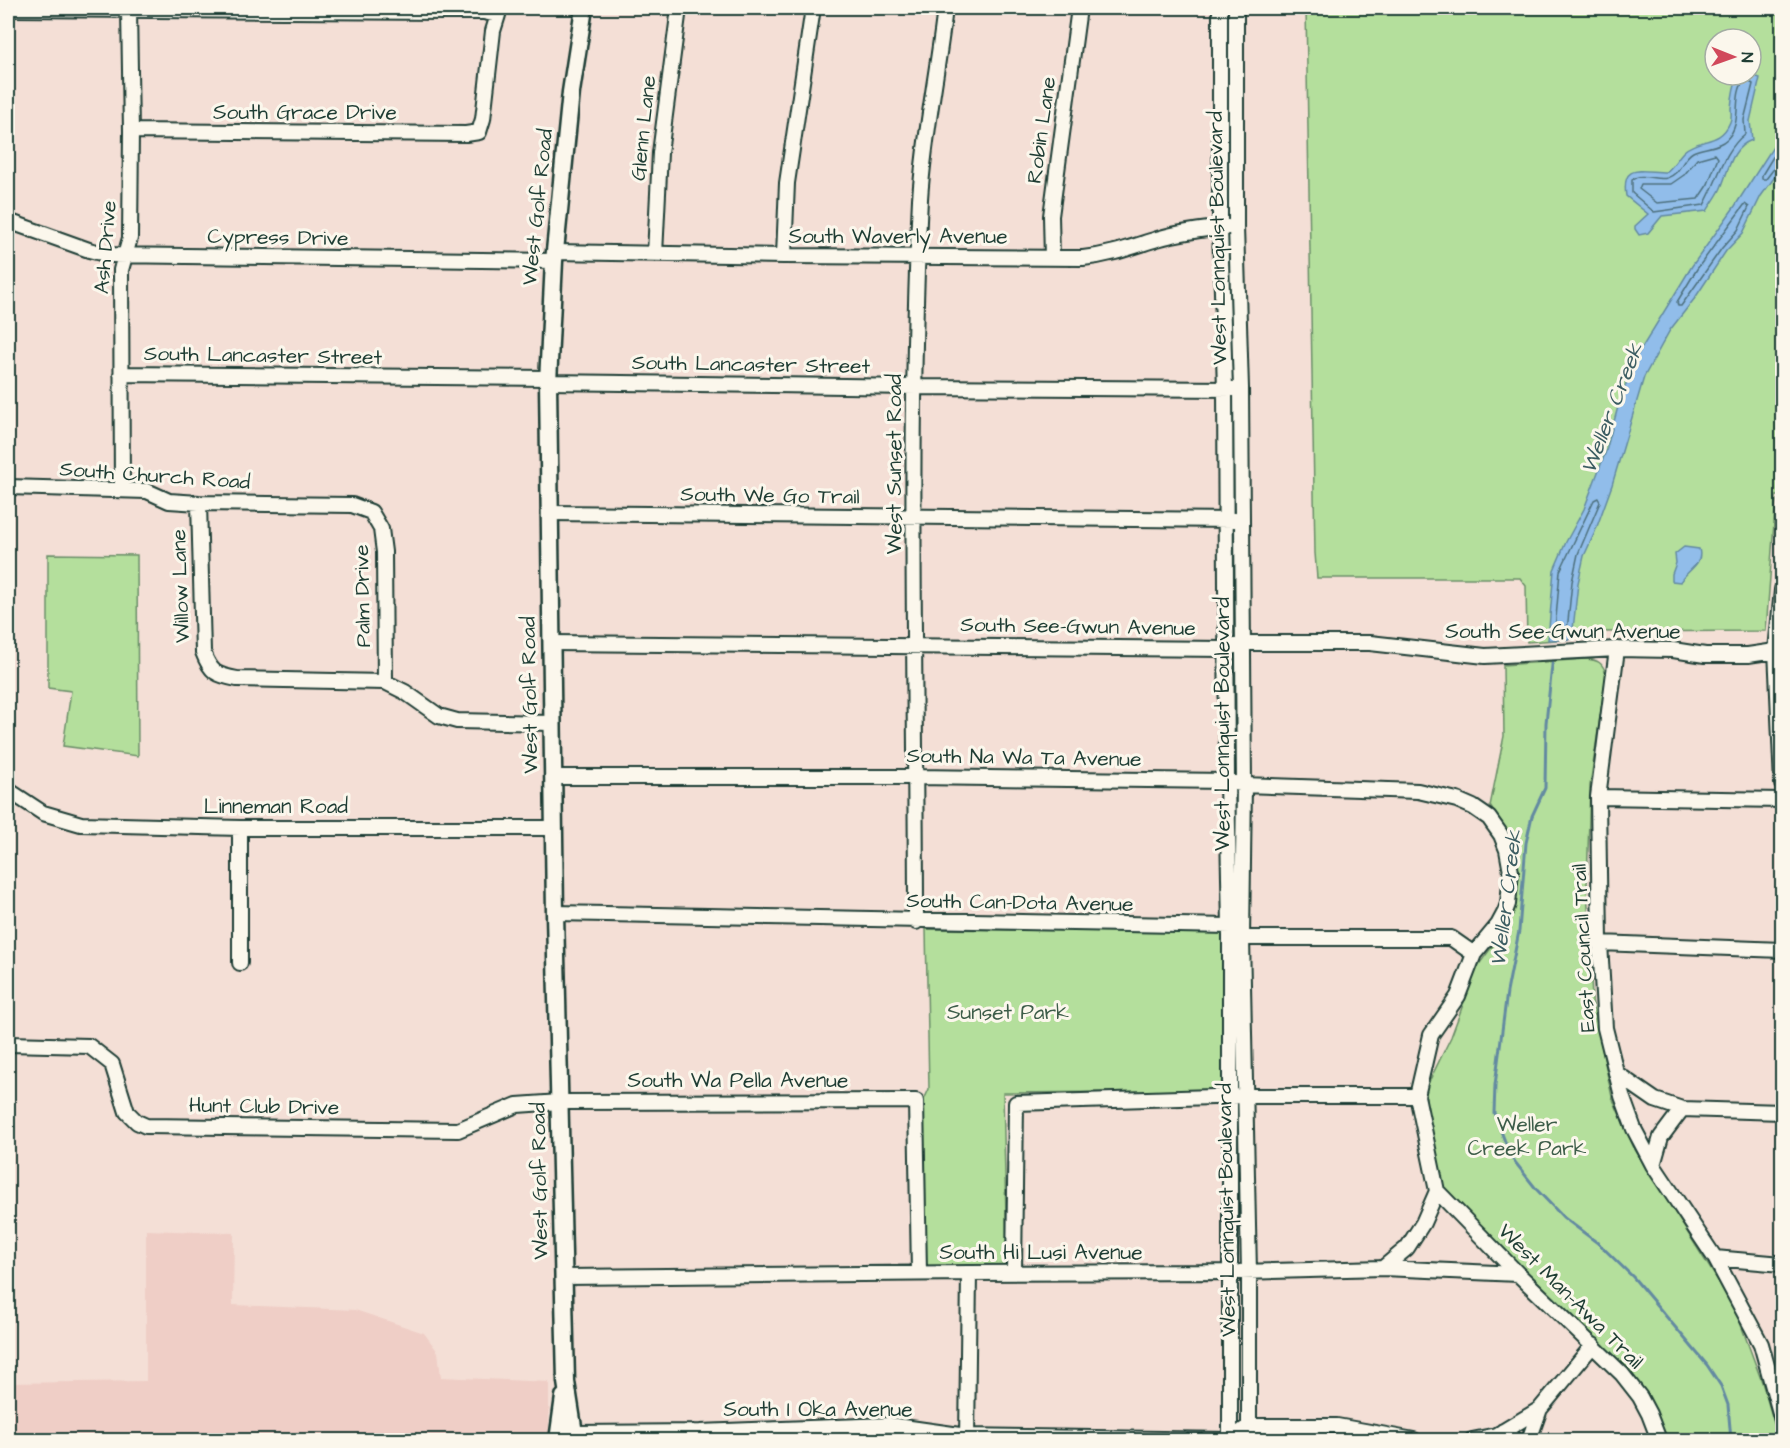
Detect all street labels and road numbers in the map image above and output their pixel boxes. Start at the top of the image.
street label: Glenn Lane [624,74,663,182]
street label: Robin Lane [1020,75,1063,185]
street label: South Grace Drive [213,98,397,127]
street label: West Lonnquist Boulevard [1201,111,1234,365]
street label: West Golf Road [515,127,560,287]
street label: Ash Drive [87,199,124,295]
street label: Cypress Drive [207,222,349,255]
street label: South Waverly Avenue [788,222,1008,253]
street label: South Lancaster Street [144,339,383,372]
street label: South Lancaster Street [632,348,871,381]
street label: West Sunset Road [880,374,909,554]
street label: South Church Road [59,454,252,497]
street label: South We Go Trail [680,479,860,512]
street label: Willow Lane [164,529,197,643]
street label: Palm Drive [347,544,378,648]
street label: West Lonnquist Boulevard [1208,597,1237,851]
street label: South See-Gwun Avenue [960,610,1196,643]
street label: West Golf Road [514,616,545,774]
street label: South See-Gwun Avenue [1445,617,1681,646]
street label: South Na Wa Ta Avenue [906,741,1142,774]
street label: Linneman Road [204,792,348,821]
street label: East Council Trail [1565,863,1602,1033]
street label: South Can-Dota Avenue [906,886,1134,919]
street label: South Wa Pella Avenue [628,1066,848,1095]
street label: West Lonnquist Boulevard [1210,1083,1243,1337]
street label: Hunt Club Drive [189,1091,339,1122]
street label: West Golf Road [524,1102,555,1260]
street label: West Man-Awa Trail [1491,1217,1650,1376]
street label: South Hi Lusi Avenue [939,1238,1143,1267]
street label: South I Oka Avenue [723,1395,913,1424]

